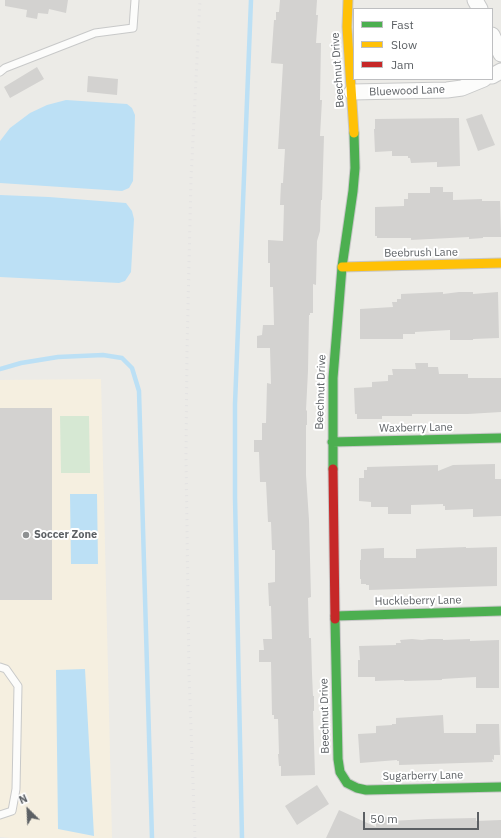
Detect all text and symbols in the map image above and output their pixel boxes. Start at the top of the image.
legend [353,8,493,80]
text: Fast [391,17,414,32]
street label: Beechnut Drive [329,32,347,108]
text: Slow [391,37,417,52]
text: Jam [391,57,414,72]
street label: Bluewood Lane [369,83,445,99]
street label: Beebrush Lane [384,246,458,260]
street label: Beechnut Drive [313,354,329,430]
street label: Waxberry Lane [379,421,453,435]
place label: Soccer Zone [34,528,97,542]
marker: Soccer Zone [21,530,31,540]
street label: Huckleberry Lane [375,594,461,608]
street label: Beechnut Drive [318,678,332,754]
street label: Sugarberry Lane [383,769,463,783]
north arrow [8,790,48,830]
text: N [17,791,30,807]
scale bar [365,804,481,830]
text: 50 m [370,811,398,826]

